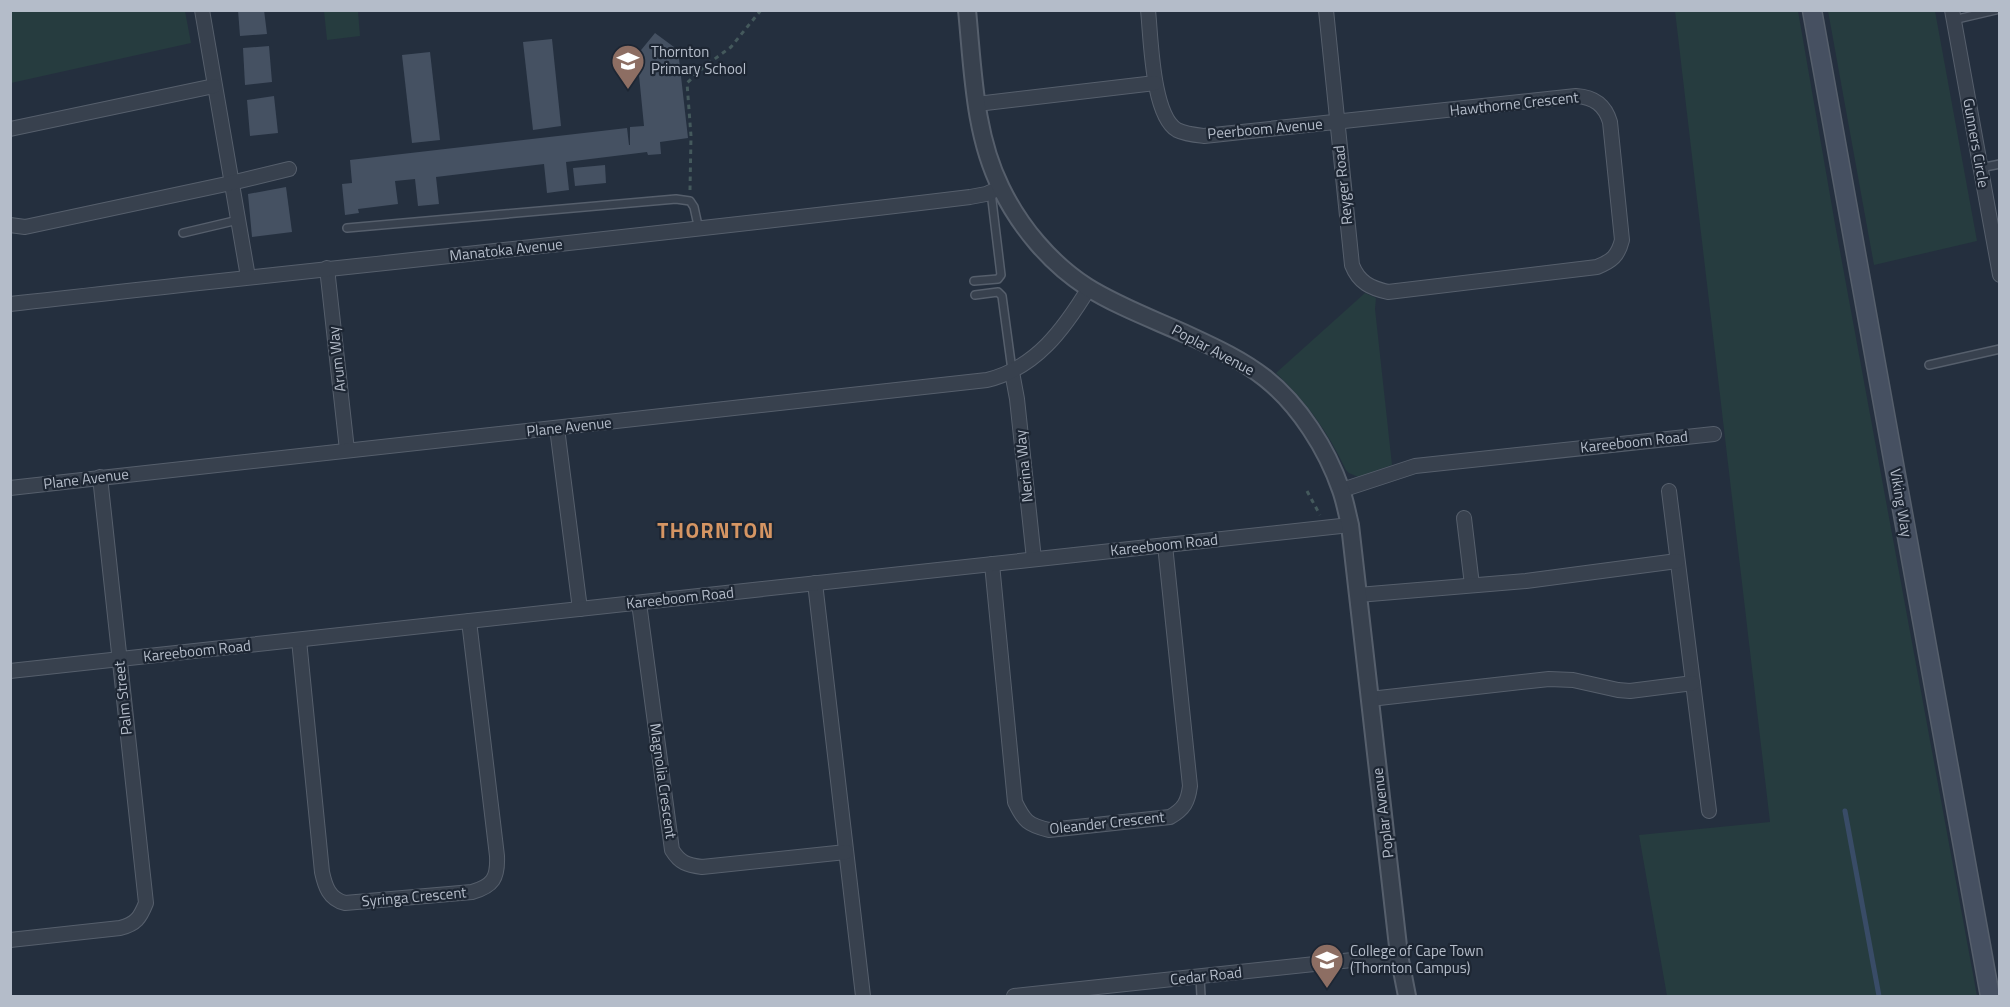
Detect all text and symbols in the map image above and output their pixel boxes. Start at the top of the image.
place label: Thornton Primary School [651,40,746,80]
school or university icon: Thornton Primary School [610,43,646,90]
street label: Hawthorne Crescent [1448,85,1580,122]
street label: Gunners Circle [1957,96,1996,189]
street label: Peerboom Avenue [1206,112,1324,145]
street label: Reyger Road [1327,144,1358,226]
street label: Manatoka Avenue [448,232,564,267]
street label: Poplar Avenue [1168,318,1259,381]
street label: Arum Way [322,325,351,393]
street label: Plane Avenue [525,411,613,442]
street label: Kareeboom Road [1579,424,1689,459]
street label: Nerina Way [1008,429,1039,503]
street label: Plane Avenue [42,462,130,495]
street label: Viking Way [1884,467,1919,539]
district label: THORNTON [657,514,775,546]
street label: Kareeboom Road [1109,527,1219,562]
street label: Kareeboom Road [625,580,735,615]
street label: Kareeboom Road [142,633,252,668]
street label: Palm Street [107,659,138,736]
street label: Magnolia Crescent [644,722,683,841]
street label: Poplar Avenue [1366,766,1399,860]
street label: Oleander Crescent [1048,805,1166,840]
street label: Syringa Crescent [361,880,468,913]
place label: College of Cape Town (Thornton Campus) [1350,939,1484,979]
school or university icon: College of Cape Town (Thornton Campus) [1309,942,1345,989]
street label: Cedar Road [1169,960,1243,991]

